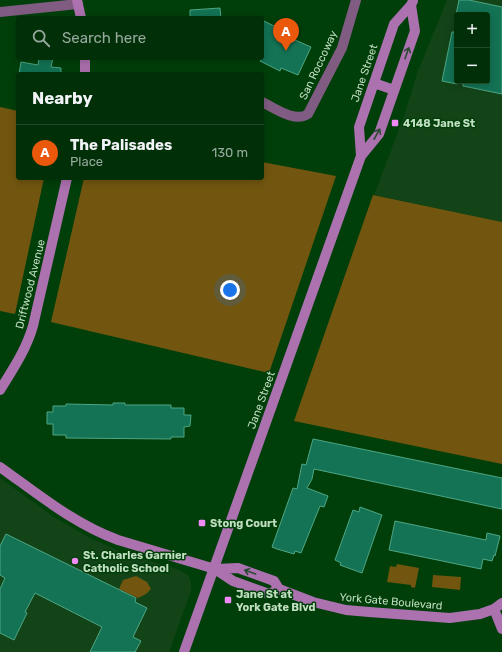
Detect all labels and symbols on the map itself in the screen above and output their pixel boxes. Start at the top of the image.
pin: A [273,18,299,51]
street label: San Roccoway [297,29,340,102]
street label: Jane Street [349,42,381,104]
one-way arrow [404,47,412,59]
place label: 4148 Jane St [403,117,475,130]
marker: 4148 Jane St [390,118,400,128]
one-way arrow [374,128,382,140]
street label: Driftwood Avenue [13,238,48,330]
your location [220,280,240,300]
street label: Jane Street [245,369,278,431]
place label: Stong Court [210,517,277,530]
marker: Stong Court [197,518,207,528]
place label: St. Charles Garnier Catholic School [83,549,187,575]
marker: St. Charles Garnier Catholic School [70,556,80,566]
one-way arrow [243,568,256,575]
place label: Jane St at York Gate Blvd [236,588,316,614]
street label: York Gate Boulevard [339,591,443,612]
marker: Jane St at York Gate Blvd [223,595,233,605]

